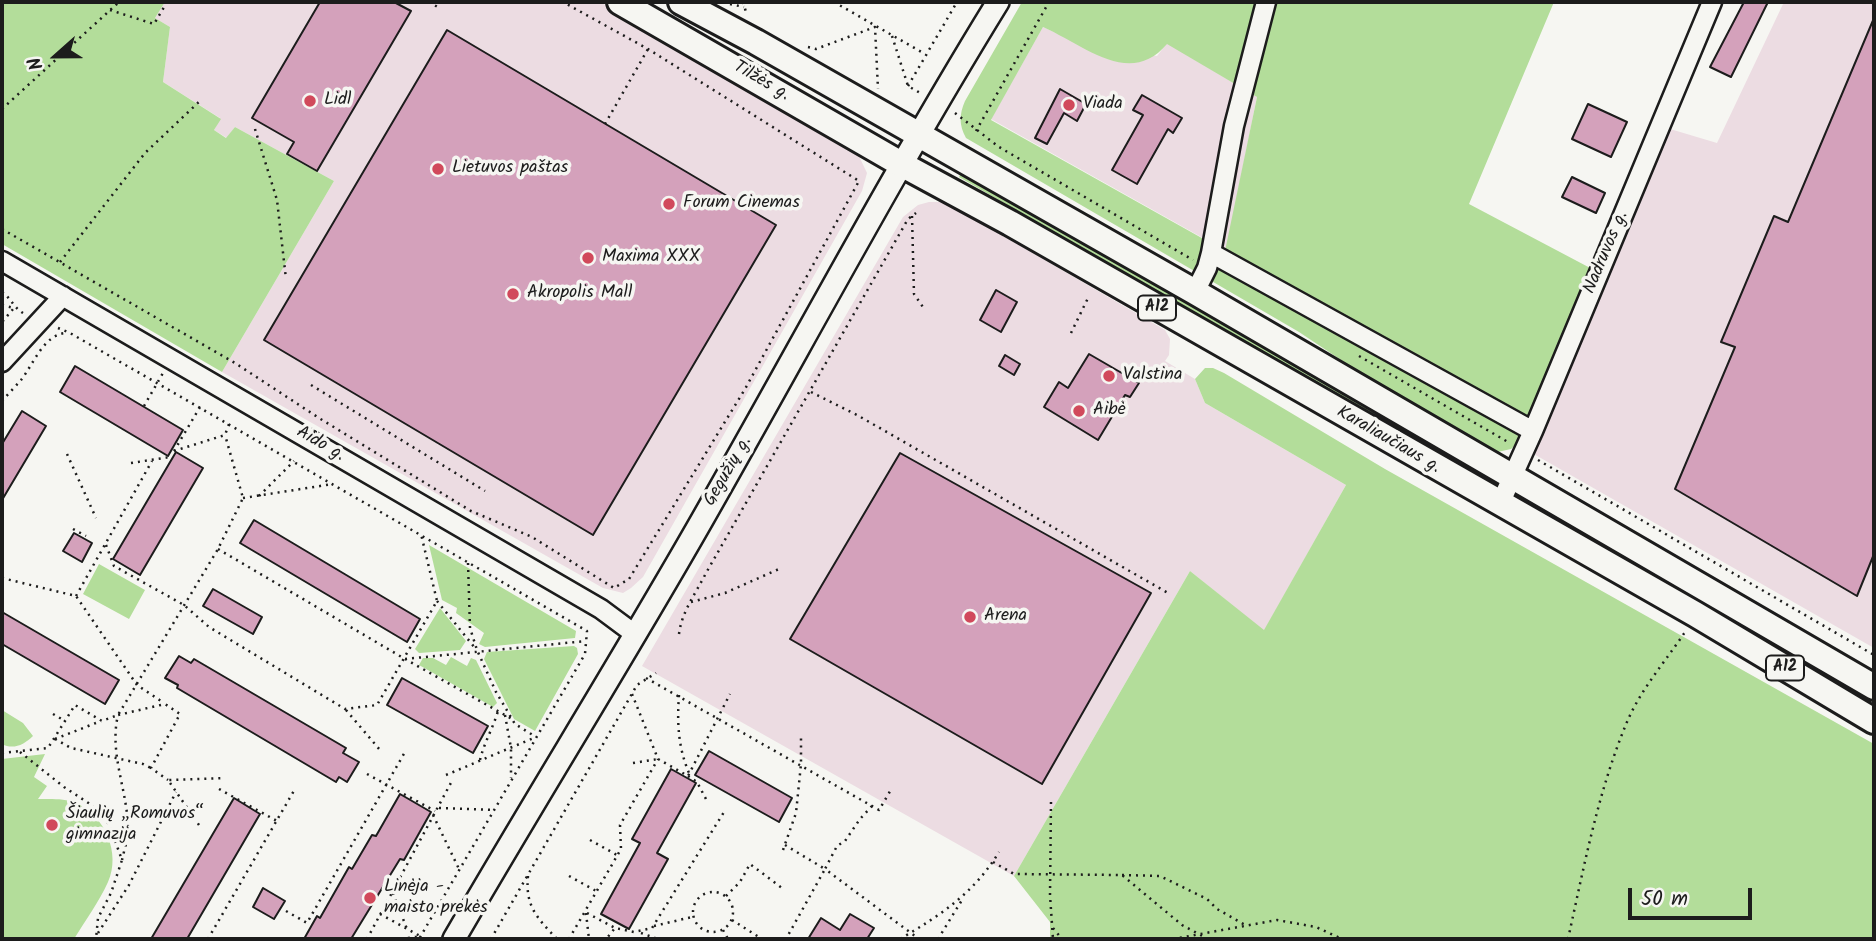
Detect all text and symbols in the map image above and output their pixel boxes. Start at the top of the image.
north arrow [21,21,91,91]
text: N [20,53,53,75]
street label: Tilžės g. [729,57,793,107]
place label: Lidl [324,90,352,112]
marker: Lidl [302,93,318,109]
place label: Viada [1083,94,1123,116]
marker: Viada [1061,97,1077,113]
place label: Lietuvos paštas [452,158,568,180]
marker: Lietuvos paštas [430,161,446,177]
place label: Forum Cinemas [683,193,800,215]
marker: Forum Cinemas [661,196,677,212]
street label: Nadruvos g. [1580,208,1634,298]
place label: Maxima XXX [602,247,700,269]
marker: Maxima XXX [580,250,596,266]
place label: Akropolis Mall [527,283,632,305]
marker: Akropolis Mall [505,286,521,302]
road number: A12 [1138,296,1176,320]
place label: Valstina [1123,365,1182,387]
marker: Valstina [1101,368,1117,384]
place label: Aibė [1093,400,1126,422]
marker: Aibė [1071,403,1087,419]
street label: Karaliaučiaus g. [1332,403,1444,479]
street label: Aido g. [292,423,348,467]
street label: Gegužių g. [700,433,758,511]
place label: Arena [984,606,1027,628]
marker: Arena [962,609,978,625]
road number: A12 [1766,656,1804,680]
place label: Šiaulių „Romuvos“ gimnazija [66,804,204,846]
marker: Šiaulių „Romuvos“ gimnazija [44,817,60,833]
scale bar [1631,874,1755,918]
place label: Linėja - maisto prekės [384,877,488,920]
text: 50 m [1641,883,1688,916]
marker: Linėja - maisto prekės [362,890,378,906]

